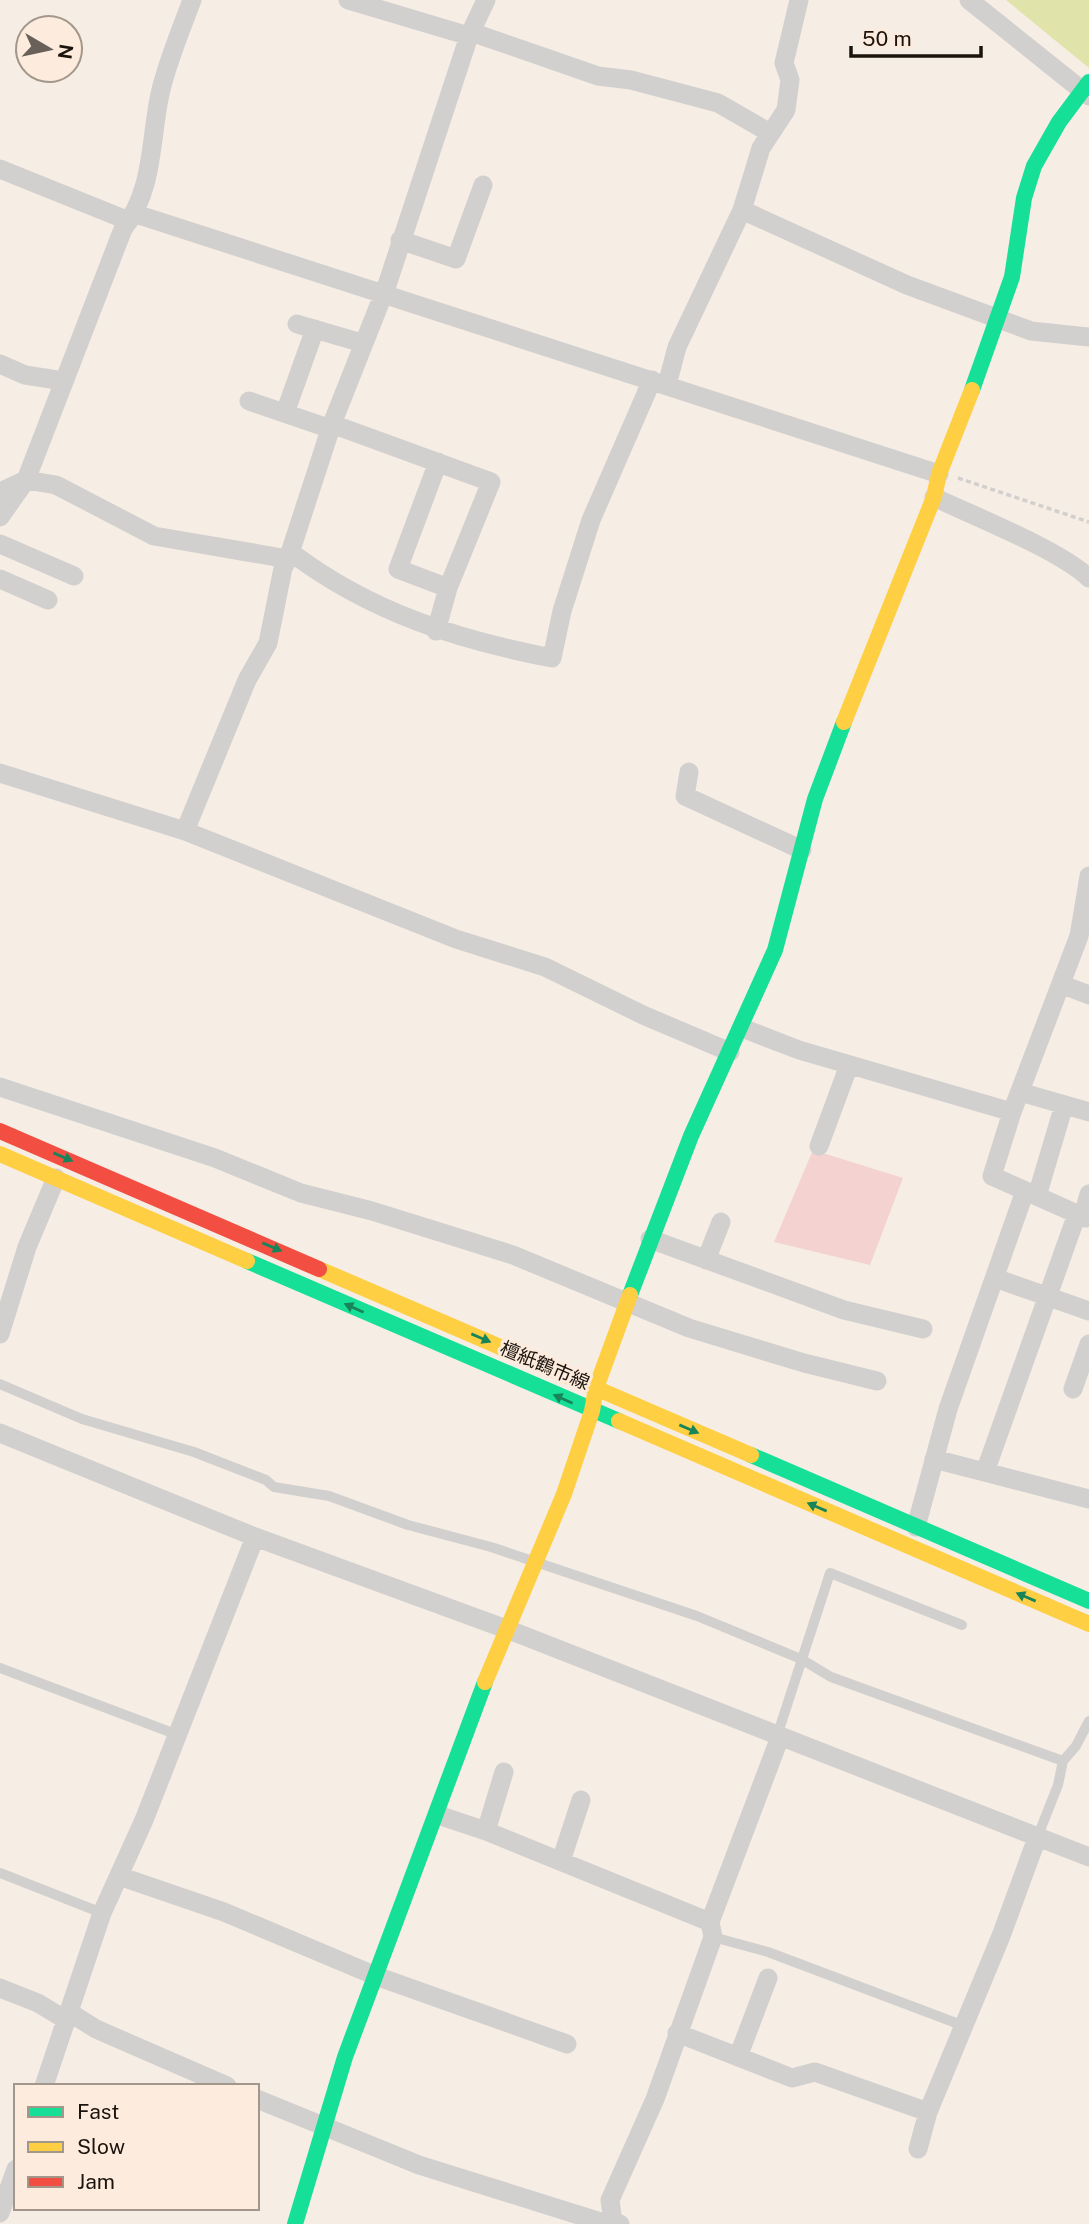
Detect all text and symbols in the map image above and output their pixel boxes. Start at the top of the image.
north arrow [14,14,84,84]
scale bar [851,14,981,58]
text: 50 m [862,26,912,51]
text: N [54,43,78,61]
one-way arrow [53,1151,73,1163]
one-way arrow [262,1241,282,1253]
one-way arrow [344,1302,365,1313]
one-way arrow [470,1333,491,1344]
street label: 檀紙鶴市線 [497,1336,593,1394]
one-way arrow [552,1393,573,1404]
one-way arrow [679,1423,699,1435]
one-way arrow [807,1501,828,1512]
one-way arrow [1016,1591,1037,1602]
legend [14,2084,259,2210]
text: Fast [77,2099,119,2124]
text: Slow [77,2134,125,2159]
text: Jam [77,2169,115,2194]

